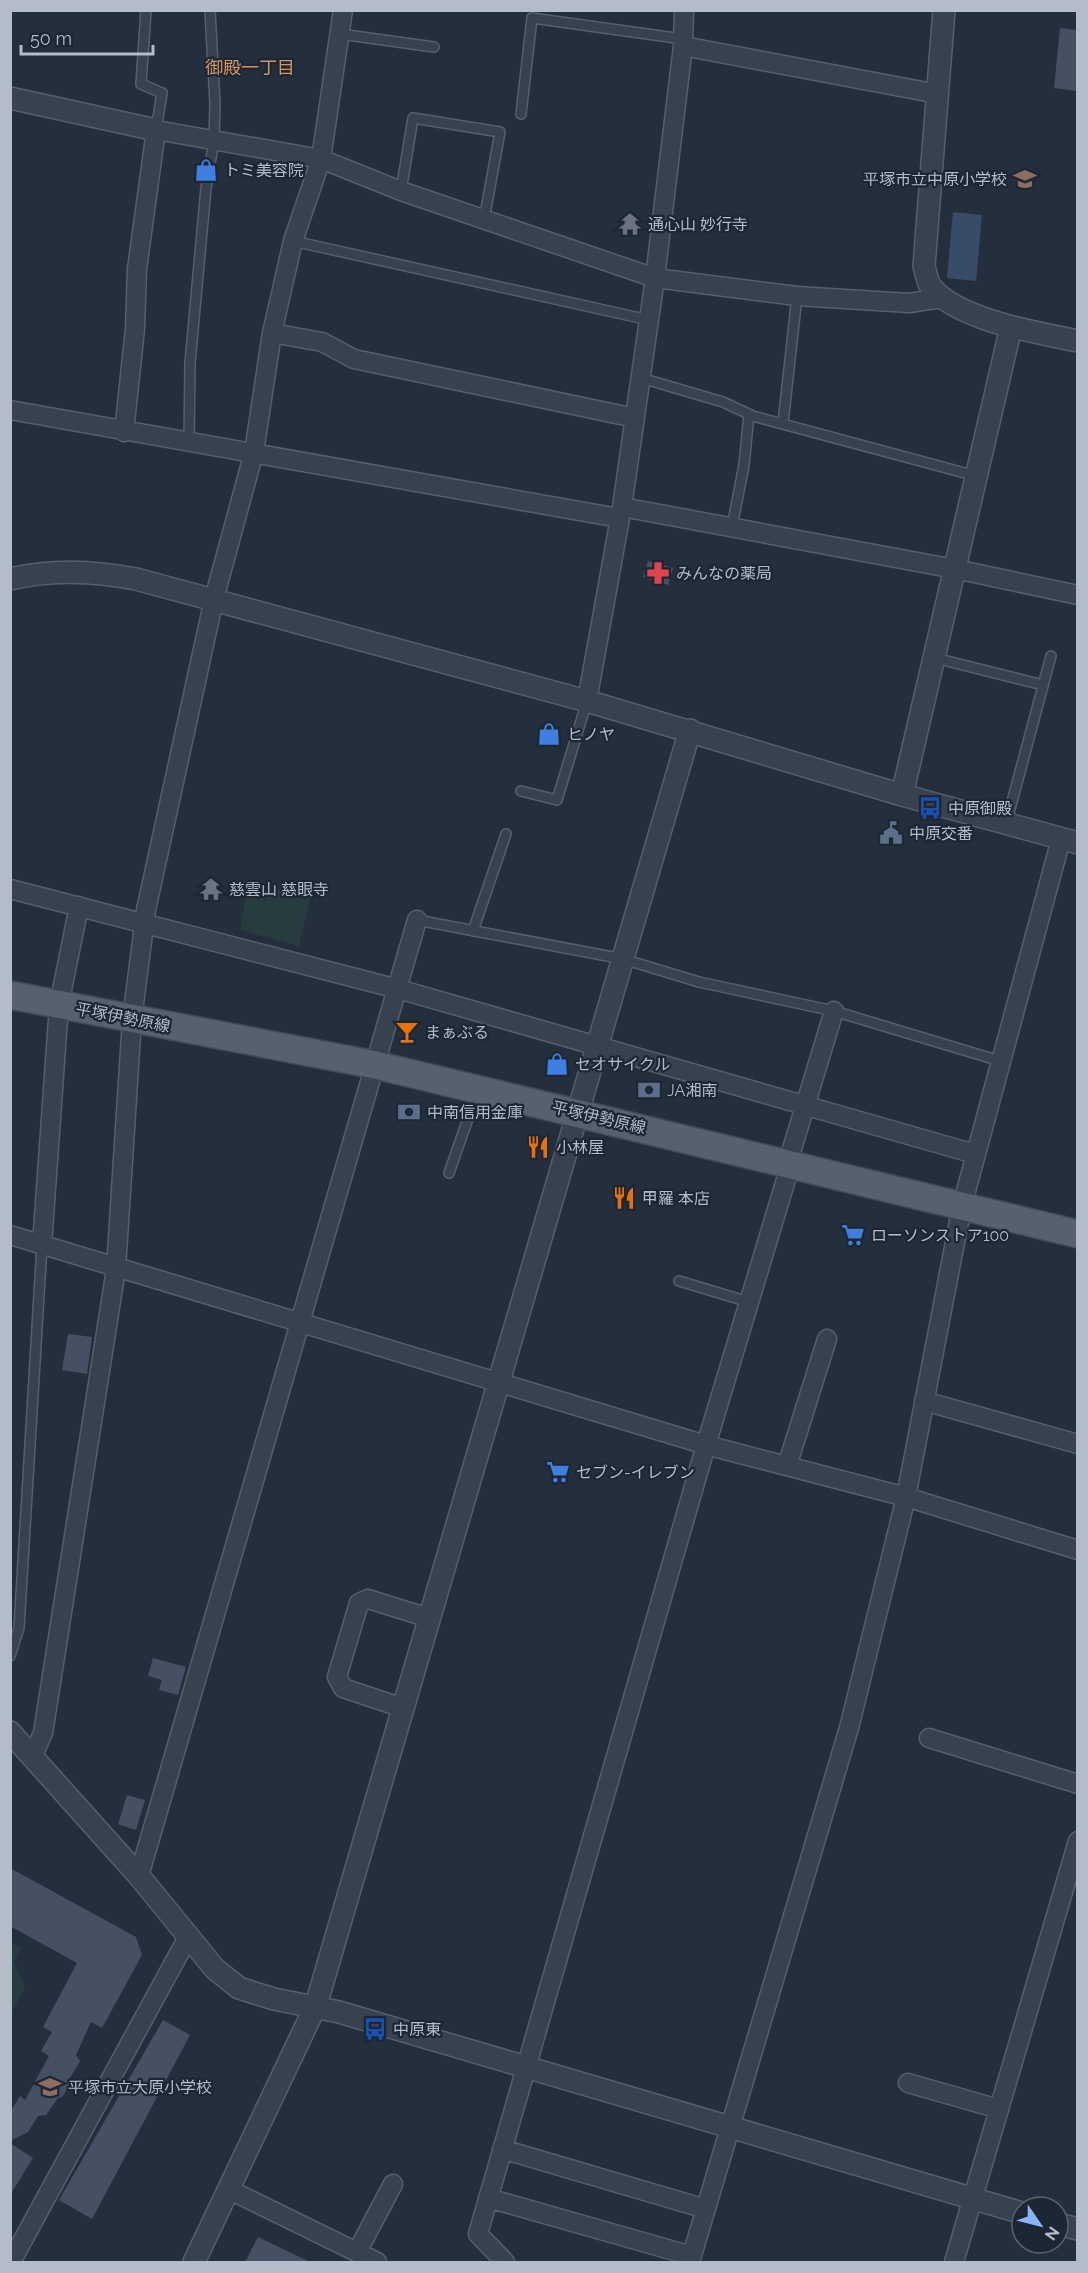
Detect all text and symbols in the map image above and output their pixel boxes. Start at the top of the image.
scale bar [21,18,153,56]
text: 50 m [30,28,72,49]
district label: 御殿一丁目 [205,57,295,78]
shop icon: トミ美容院 [193,157,219,183]
place label: トミ美容院 [224,161,304,180]
school or university icon: 平塚市立中原小学校 [1012,166,1038,192]
place label: 平塚市立中原小学校 [863,170,1007,189]
temple icon: 通心山 妙行寺 [617,211,643,237]
place label: 通心山 妙行寺 [648,215,748,234]
pharmacy icon: みんなの薬局 [645,560,671,586]
place label: みんなの薬局 [676,564,772,583]
shop icon: ヒノヤ [536,721,562,747]
place label: ヒノヤ [567,725,615,744]
bus stop icon: 中原御殿 [917,795,943,821]
place label: 中原御殿 [948,799,1012,818]
public building icon: 中原交番 [878,820,904,846]
place label: 中原交番 [909,824,973,843]
temple icon: 慈雲山 慈眼寺 [198,876,224,902]
place label: 慈雲山 慈眼寺 [229,880,329,899]
street label: 平塚伊勢原線 [74,999,172,1036]
bar icon: まぁぶる [394,1019,420,1045]
place label: まぁぶる [425,1023,489,1042]
shop icon: セオサイクル [544,1051,570,1077]
place label: セオサイクル [575,1055,670,1074]
bank icon: JA湘南 [636,1077,662,1103]
place label: JA湘南 [667,1081,717,1100]
street label: 平塚伊勢原線 [550,1097,648,1138]
bank icon: 中南信用金庫 [396,1099,422,1125]
place label: 中南信用金庫 [427,1103,523,1122]
restaurant icon: 小林屋 [525,1134,551,1160]
place label: 小林屋 [556,1138,604,1157]
restaurant icon: 甲羅 本店 [611,1185,637,1211]
place label: 甲羅 本店 [642,1189,710,1208]
supermarket icon: ローソンストア100 [840,1222,866,1248]
place label: ローソンストア100 [871,1226,1009,1245]
supermarket icon: セブン-イレブン [545,1459,571,1485]
place label: セブン-イレブン [576,1463,695,1482]
bus stop icon: 中原東 [362,2016,388,2042]
place label: 中原東 [393,2020,441,2039]
school or university icon: 平塚市立大原小学校 [37,2074,63,2100]
place label: 平塚市立大原小学校 [68,2078,212,2097]
north arrow [1010,2195,1070,2255]
text: N [1041,2223,1063,2244]

